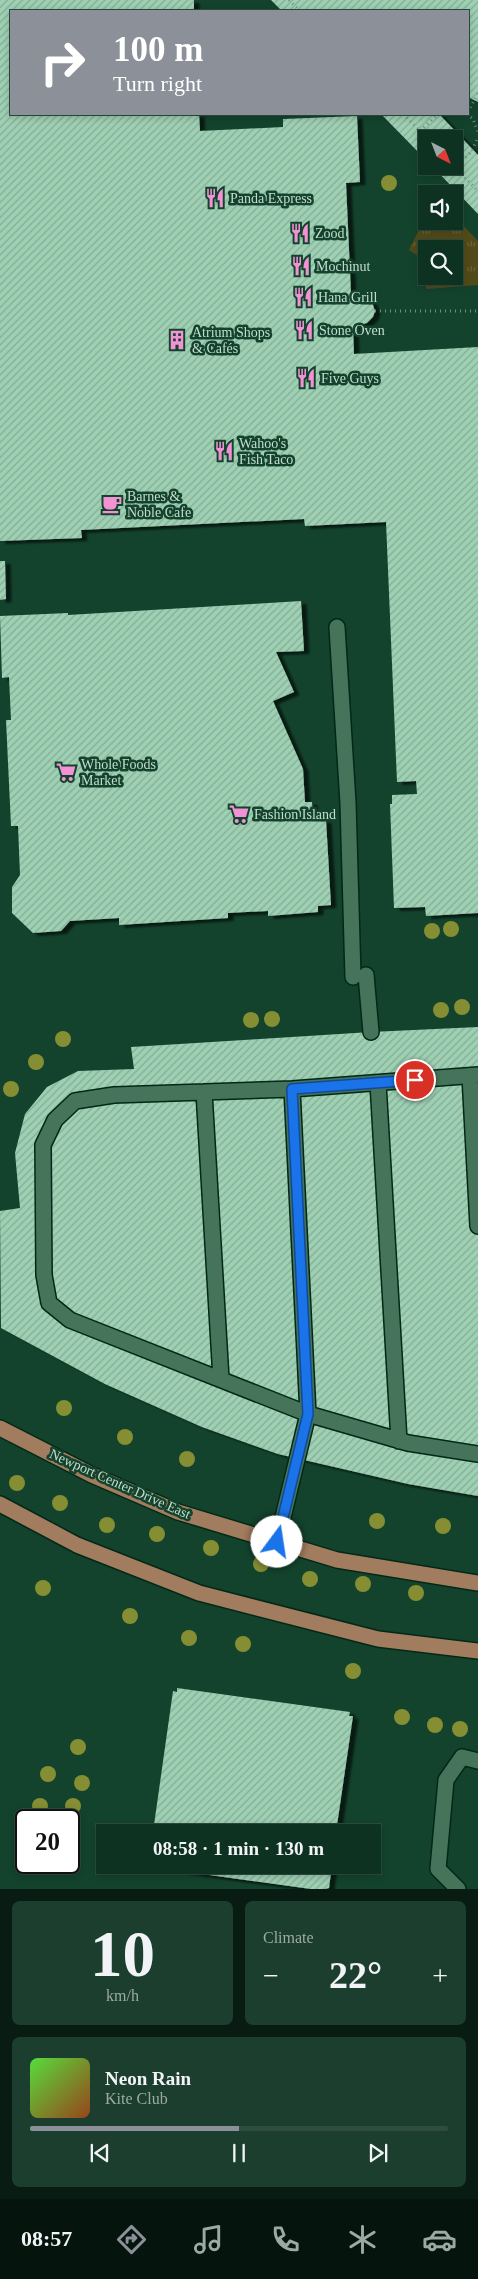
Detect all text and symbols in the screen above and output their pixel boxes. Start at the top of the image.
icon: right [30,30,95,95]
text: 100 m [113,30,203,69]
text: Turn right [113,71,202,96]
north arrow [418,130,462,175]
map controls [418,130,463,285]
button: sound [418,185,463,230]
restaurant icon: Panda Express [204,187,226,209]
place label: Panda Express [230,191,312,206]
restaurant icon: Zood [289,222,311,244]
place label: Zood [315,226,345,241]
button: search [418,240,463,285]
restaurant icon: Mochinut [290,255,312,277]
place label: Mochinut [316,259,371,274]
restaurant icon: Hana Grill [292,286,314,308]
place label: Hana Grill [318,290,378,305]
restaurant icon: Stone Oven [293,319,315,341]
place label: Stone Oven [319,323,385,338]
place label: Atrium Shops & Cafés [192,325,270,356]
building icon: Atrium Shops & Cafés [166,329,188,351]
restaurant icon: Five Guys [295,367,317,389]
place label: Five Guys [321,371,379,386]
place label: Wahoo's Fish Taco [239,436,293,467]
restaurant icon: Wahoo's Fish Taco [213,440,235,462]
place label: Barnes & Noble Cafe [127,489,191,520]
cafe icon: Barnes & Noble Cafe [101,493,123,515]
place label: Whole Foods Market [81,757,156,788]
supermarket icon: Whole Foods Market [55,761,77,783]
supermarket icon: Fashion Island [228,803,250,825]
place label: Fashion Island [254,807,336,822]
pin [394,1059,436,1101]
icon: arrive [401,1066,429,1094]
street label: Newport Center Drive East [47,1446,193,1522]
position arrow [250,1515,302,1567]
speed limit sign: 20 [15,1809,80,1874]
text: 08:58 · 1 min · 130 m [153,1838,324,1859]
text: 10 [90,1918,155,1990]
text: Climate [263,1929,314,1946]
text: 22° [329,1954,382,1996]
text: − [263,1960,279,1991]
text: + [432,1960,448,1991]
text: km/h [106,1987,139,2004]
text: Neon Rain [105,2068,191,2089]
text: Kite Club [105,2090,168,2107]
icon: previous [86,2139,114,2167]
icon: pause [225,2139,253,2167]
icon: next [364,2139,392,2167]
icon: directions [114,2222,149,2257]
icon: music [191,2222,226,2257]
icon: phone [268,2222,303,2257]
icon: climate [345,2222,380,2257]
icon: car [422,2222,457,2257]
text: 08:57 [21,2226,72,2251]

